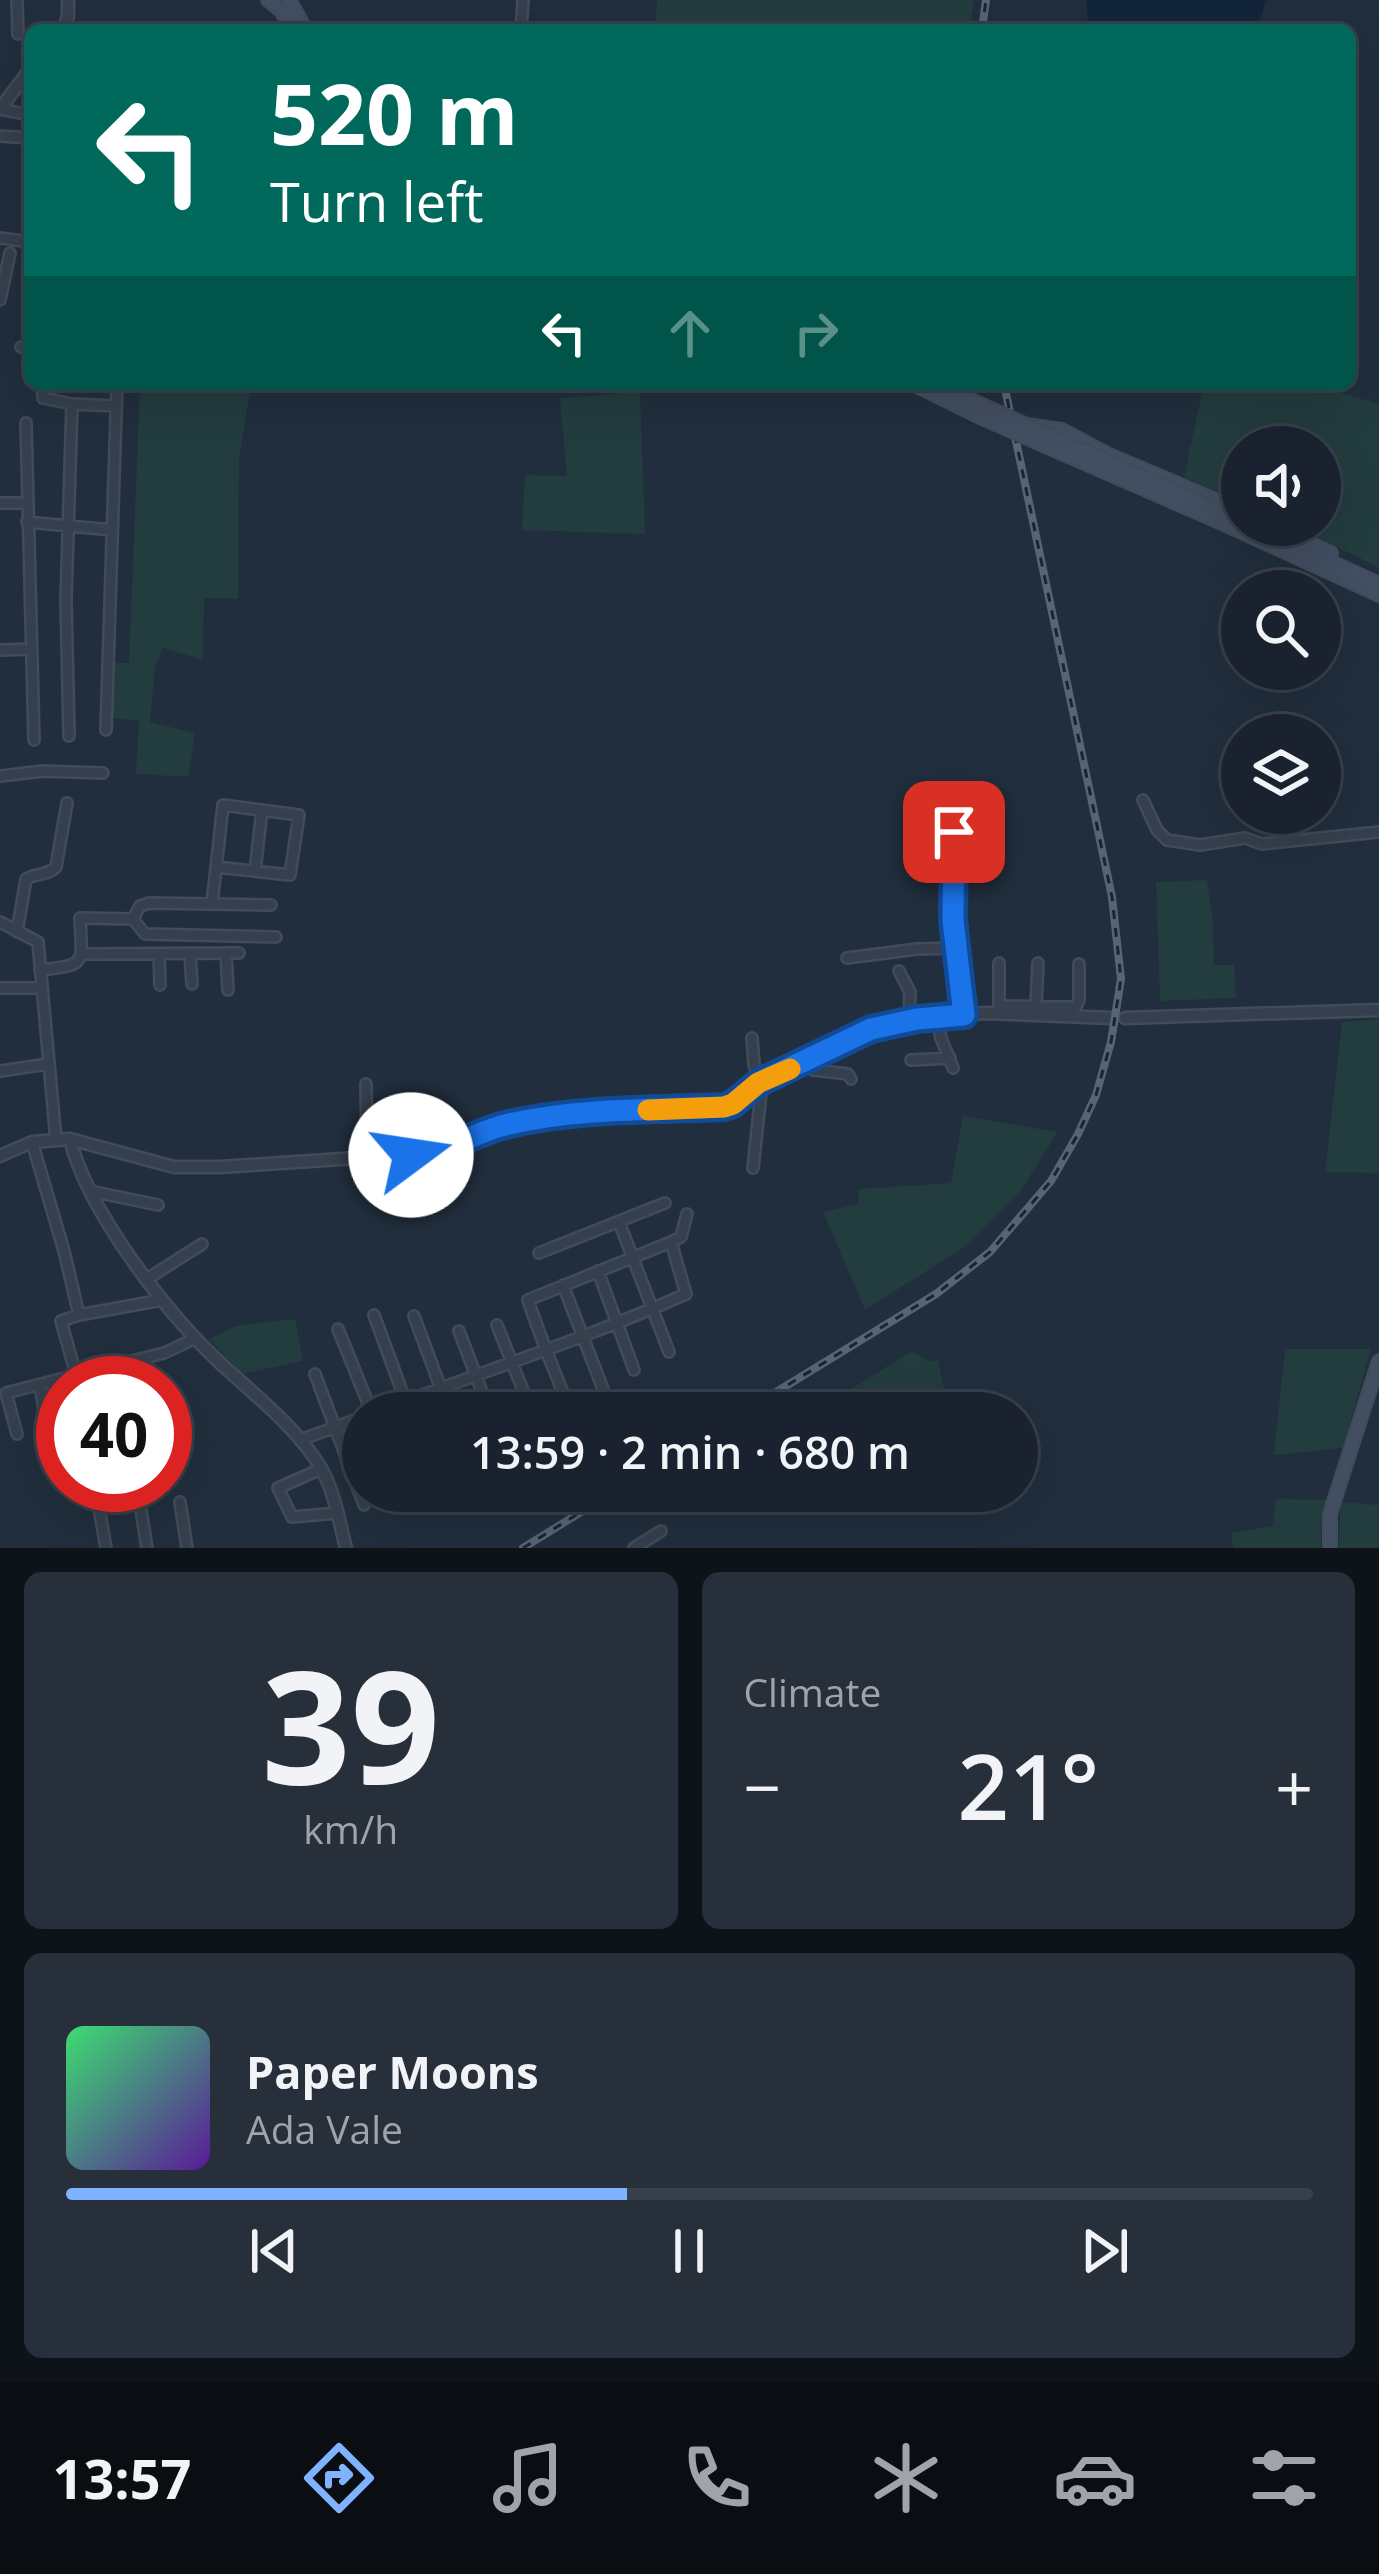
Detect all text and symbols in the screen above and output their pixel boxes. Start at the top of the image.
text: 520 m [270,55,518,170]
icon: left [72,72,228,228]
text: Turn left [270,164,483,238]
icon: left [531,300,597,366]
icon: ahead [657,300,723,366]
icon: right [783,300,849,366]
map controls [1221,426,1341,834]
button: sound [1221,426,1341,546]
button: search [1221,570,1341,690]
button: layers [1221,714,1341,834]
pin [903,781,1005,883]
icon: arrive [921,799,987,865]
position arrow [348,1092,474,1218]
speed limit sign: 40 [36,1356,192,1512]
text: 13:59 · 2 min · 680 m [470,1421,910,1482]
text: 39 [262,1617,440,1830]
text: Climate [744,1665,881,1718]
text: 21° [958,1724,1099,1846]
text: − [744,1741,781,1831]
text: + [1275,1741,1313,1831]
text: km/h [303,1802,398,1855]
text: Paper Moons [246,2041,539,2102]
text: Ada Vale [246,2102,403,2155]
icon: previous [241,2218,307,2284]
icon: pause [656,2218,722,2284]
icon: next [1072,2218,1138,2284]
icon: directions [297,2436,381,2520]
icon: music [486,2436,570,2520]
icon: phone [675,2436,759,2520]
icon: climate [864,2436,948,2520]
icon: car [1053,2436,1137,2520]
icon: filters [1242,2436,1326,2520]
text: 13:57 [53,2441,191,2515]

